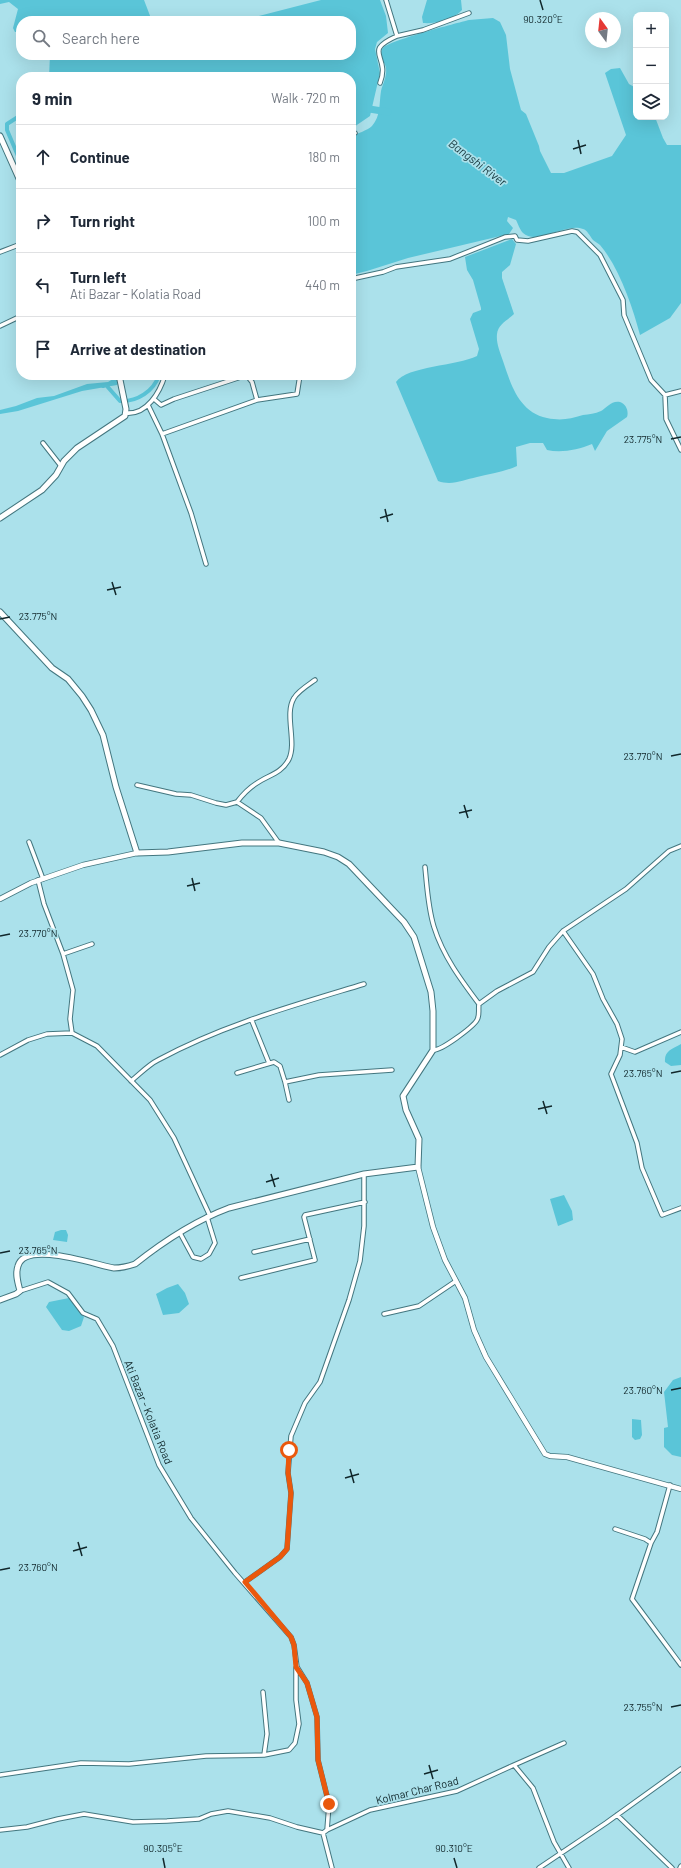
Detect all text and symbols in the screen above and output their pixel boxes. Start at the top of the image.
north arrow [585,12,621,48]
map controls [633,12,669,120]
button: + [633,12,669,48]
text: 90.320°E [523,13,563,25]
search box [16,16,356,60]
icon: search [30,27,52,49]
text: Search here [62,29,140,47]
button: − [633,48,669,84]
button: layers [633,84,669,120]
text: 9 min [32,88,72,108]
text: Walk · 720 m [271,90,340,106]
water label: Bangshi River [446,136,510,189]
icon: ahead [32,146,54,168]
text: Continue [70,148,130,166]
text: 180 m [308,149,340,165]
icon: right [32,210,54,232]
text: Turn right [70,212,135,230]
text: 100 m [307,213,340,229]
text: Turn left [70,268,126,286]
icon: left [32,274,54,296]
text: 440 m [305,277,340,293]
text: Ati Bazar - Kolatia Road [70,286,201,302]
icon: arrive [32,338,54,360]
text: Arrive at destination [70,340,206,358]
text: 23.775°N [624,433,662,445]
text: 23.775°N [19,610,57,622]
text: 23.770°N [624,750,662,762]
text: 23.770°N [19,927,57,939]
text: 23.765°N [624,1067,662,1079]
text: 23.765°N [19,1244,57,1256]
street label: Ati Bazar - Kolatia Road [122,1358,176,1466]
text: 23.760°N [623,1384,663,1396]
route start [280,1441,298,1459]
text: 23.760°N [18,1561,58,1573]
text: 23.755°N [624,1701,662,1713]
street label: Kolmar Char Road [374,1773,460,1807]
route end [320,1795,338,1813]
text: 90.305°E [143,1842,183,1854]
text: 90.310°E [435,1842,473,1854]

